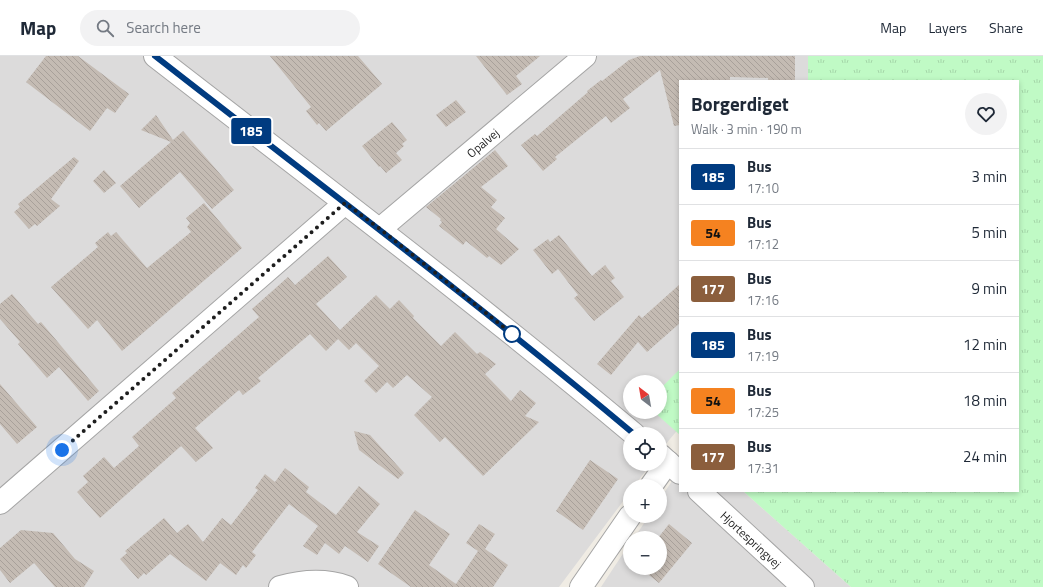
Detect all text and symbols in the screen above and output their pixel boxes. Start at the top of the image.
search box [80,10,360,46]
text: Map [20,13,56,42]
text: Search here [126,16,201,39]
icon: search [94,17,116,39]
text: Map [880,17,906,38]
text: Layers [928,17,967,38]
text: Share [989,17,1023,38]
text: Borgerdiget [691,89,789,118]
button: heart [965,93,1007,135]
line badge: 185 [228,118,274,144]
text: Walk · 3 min · 190 m [691,119,802,139]
text: 185 [239,120,263,141]
street label: Opalvej [462,123,503,162]
text: Bus [747,155,772,178]
text: 3 min [971,165,1007,188]
text: 185 [701,166,725,187]
text: 17:10 [747,178,779,198]
text: Bus [747,211,772,234]
text: 5 min [971,221,1007,244]
text: 54 [705,222,721,243]
text: 17:12 [747,234,779,254]
text: Bus [747,267,772,290]
text: 9 min [971,277,1007,300]
text: 177 [701,278,725,299]
text: 17:16 [747,290,779,310]
text: Bus [747,323,772,346]
unlabelled marker [503,325,521,343]
text: 12 min [963,333,1007,356]
text: 185 [701,334,725,355]
text: 17:19 [747,346,779,366]
north arrow [623,375,667,419]
map controls [623,375,667,575]
text: Bus [747,379,772,402]
text: 18 min [963,389,1007,412]
text: 54 [705,390,721,411]
text: 17:25 [747,402,779,422]
button: locate [623,427,667,471]
text: Bus [747,435,772,458]
your location [52,440,72,460]
text: 24 min [963,445,1007,468]
text: 177 [701,446,725,467]
text: 17:31 [747,458,779,478]
button: + [623,479,667,523]
street label: Hjortespringvej [716,506,786,572]
button: − [623,531,667,575]

